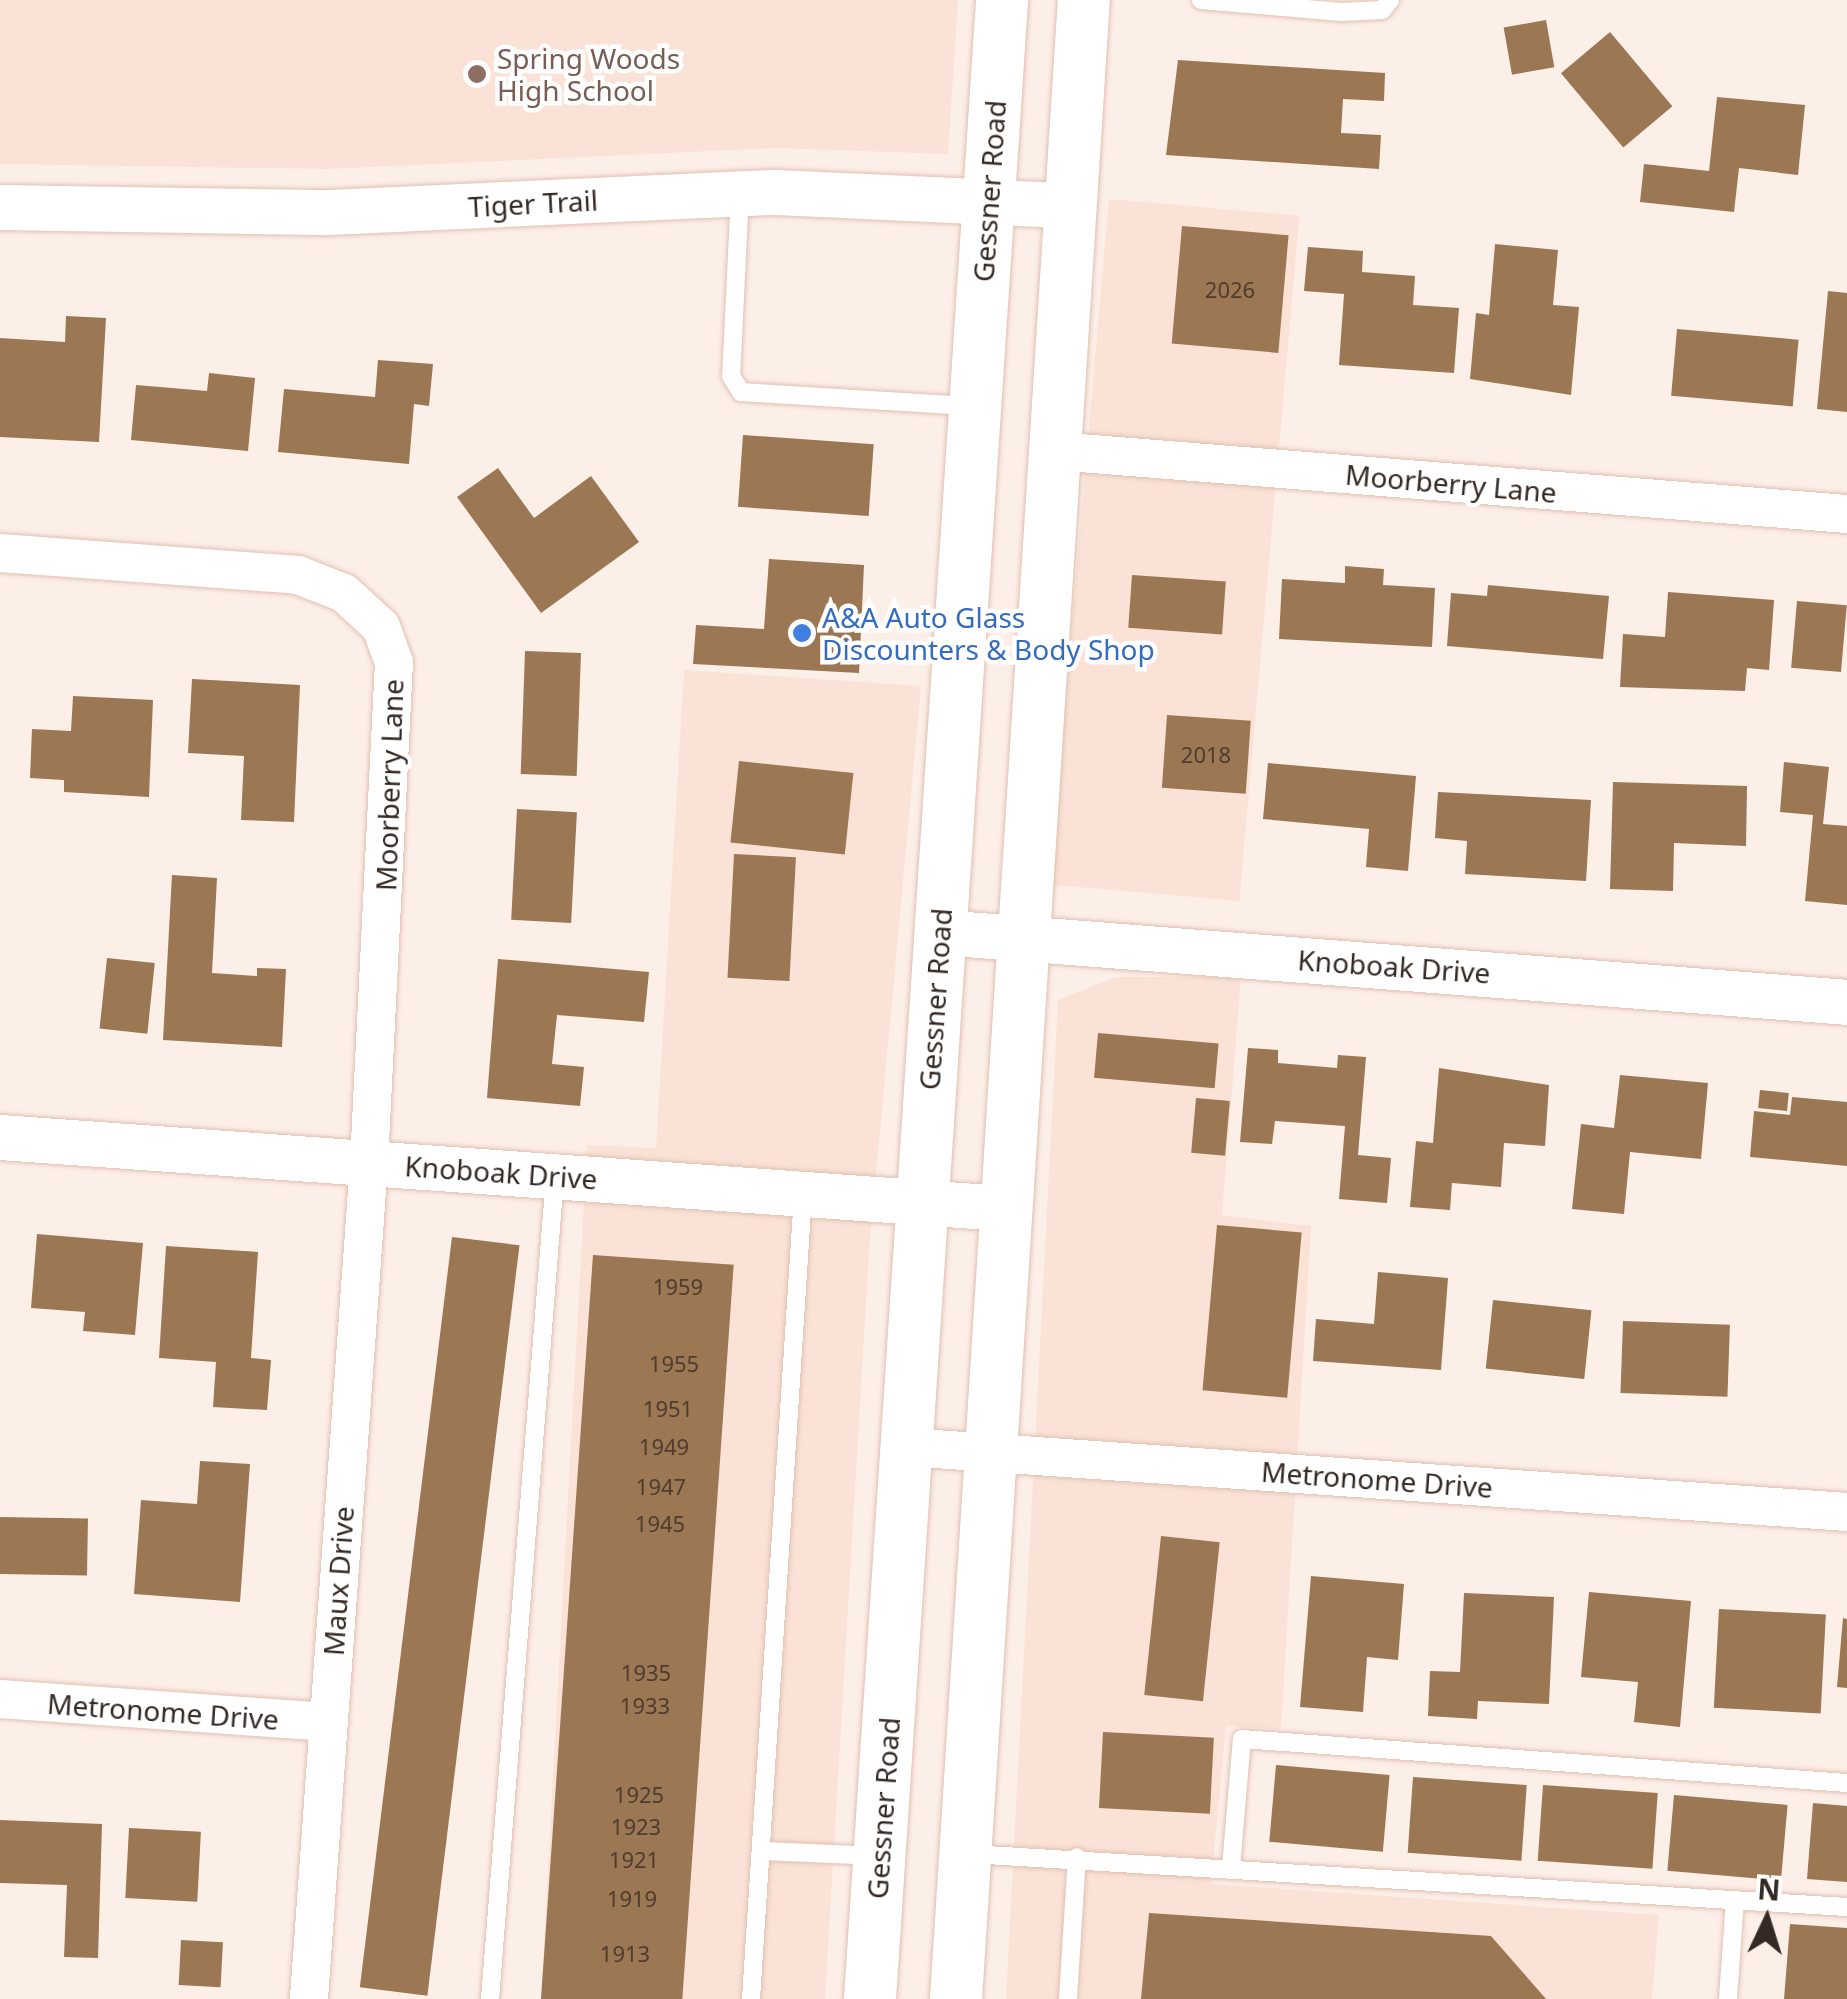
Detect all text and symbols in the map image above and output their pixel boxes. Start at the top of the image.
place label: Spring Woods High School [497,41,680,107]
marker: Spring Woods High School [466,63,488,85]
street label: Gessner Road [966,99,1012,283]
street label: Tiger Trail [467,183,599,223]
house number: 2026 [1205,277,1255,303]
street label: Moorberry Lane [1344,457,1558,509]
place label: A&A Auto Glass Discounters & Body Shop [822,600,1155,666]
marker: A&A Auto Glass Discounters & Body Shop [791,622,813,644]
street label: Moorberry Lane [369,678,409,892]
house number: 2018 [1181,742,1231,768]
street label: Gessner Road [912,907,958,1091]
street label: Knoboak Drive [1297,943,1491,989]
street label: Knoboak Drive [404,1149,598,1195]
house number: 1959 [653,1274,703,1300]
house number: 1955 [649,1351,699,1377]
house number: 1951 [643,1396,693,1422]
house number: 1949 [639,1434,689,1460]
street label: Metronome Drive [1260,1454,1494,1504]
house number: 1947 [636,1474,686,1500]
street label: Maux Drive [316,1505,360,1657]
house number: 1945 [635,1511,685,1537]
house number: 1935 [621,1660,671,1686]
street label: Metronome Drive [46,1686,280,1736]
house number: 1933 [620,1693,670,1719]
street label: Gessner Road [860,1716,906,1900]
house number: 1925 [614,1782,664,1808]
house number: 1923 [611,1814,661,1840]
house number: 1921 [609,1847,659,1873]
north arrow [1717,1869,1817,1969]
text: N [1756,1869,1782,1909]
house number: 1919 [607,1886,657,1912]
house number: 1913 [600,1941,650,1967]

